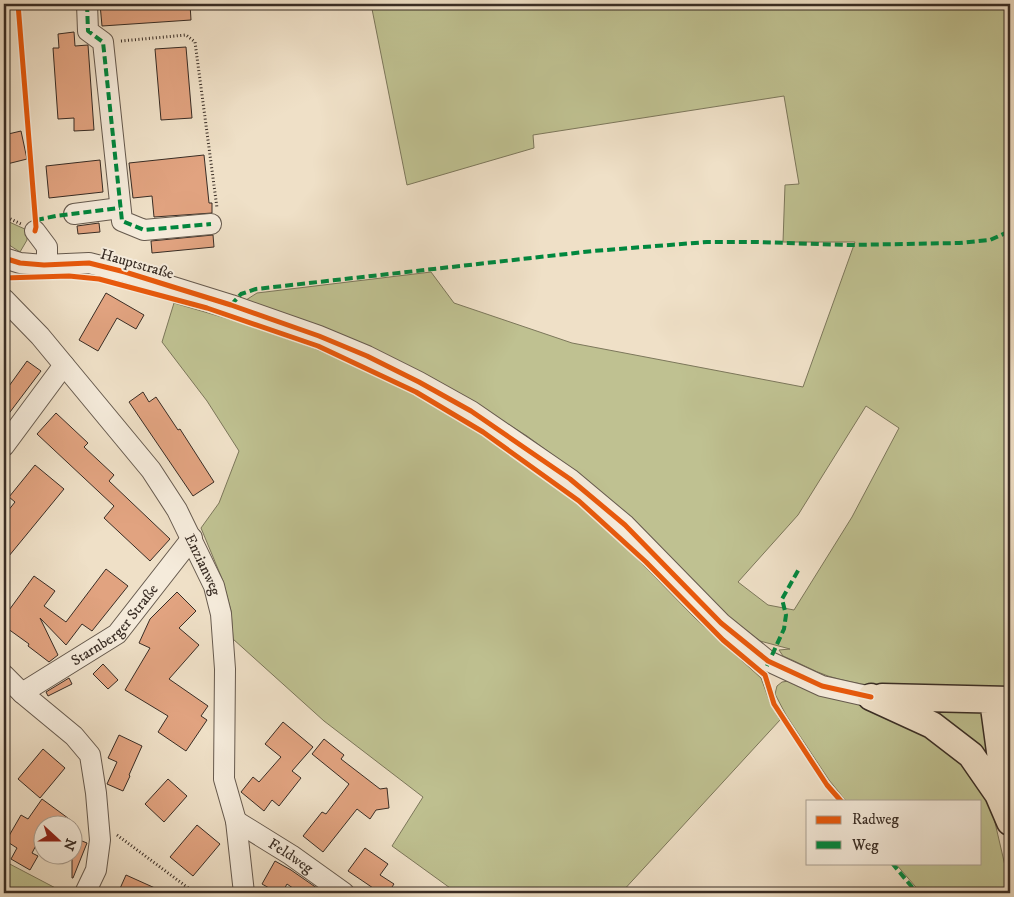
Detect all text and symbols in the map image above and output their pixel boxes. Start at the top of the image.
street label: Hauptstraße [98,244,176,284]
street label: Enzianweg [181,531,226,598]
street label: Starnberger Straße [67,580,162,670]
legend [806,800,982,864]
text: Radweg [852,810,900,829]
north arrow [32,814,82,864]
street label: Feldweg [265,834,318,878]
text: N [59,836,80,853]
text: Weg [851,836,879,855]

